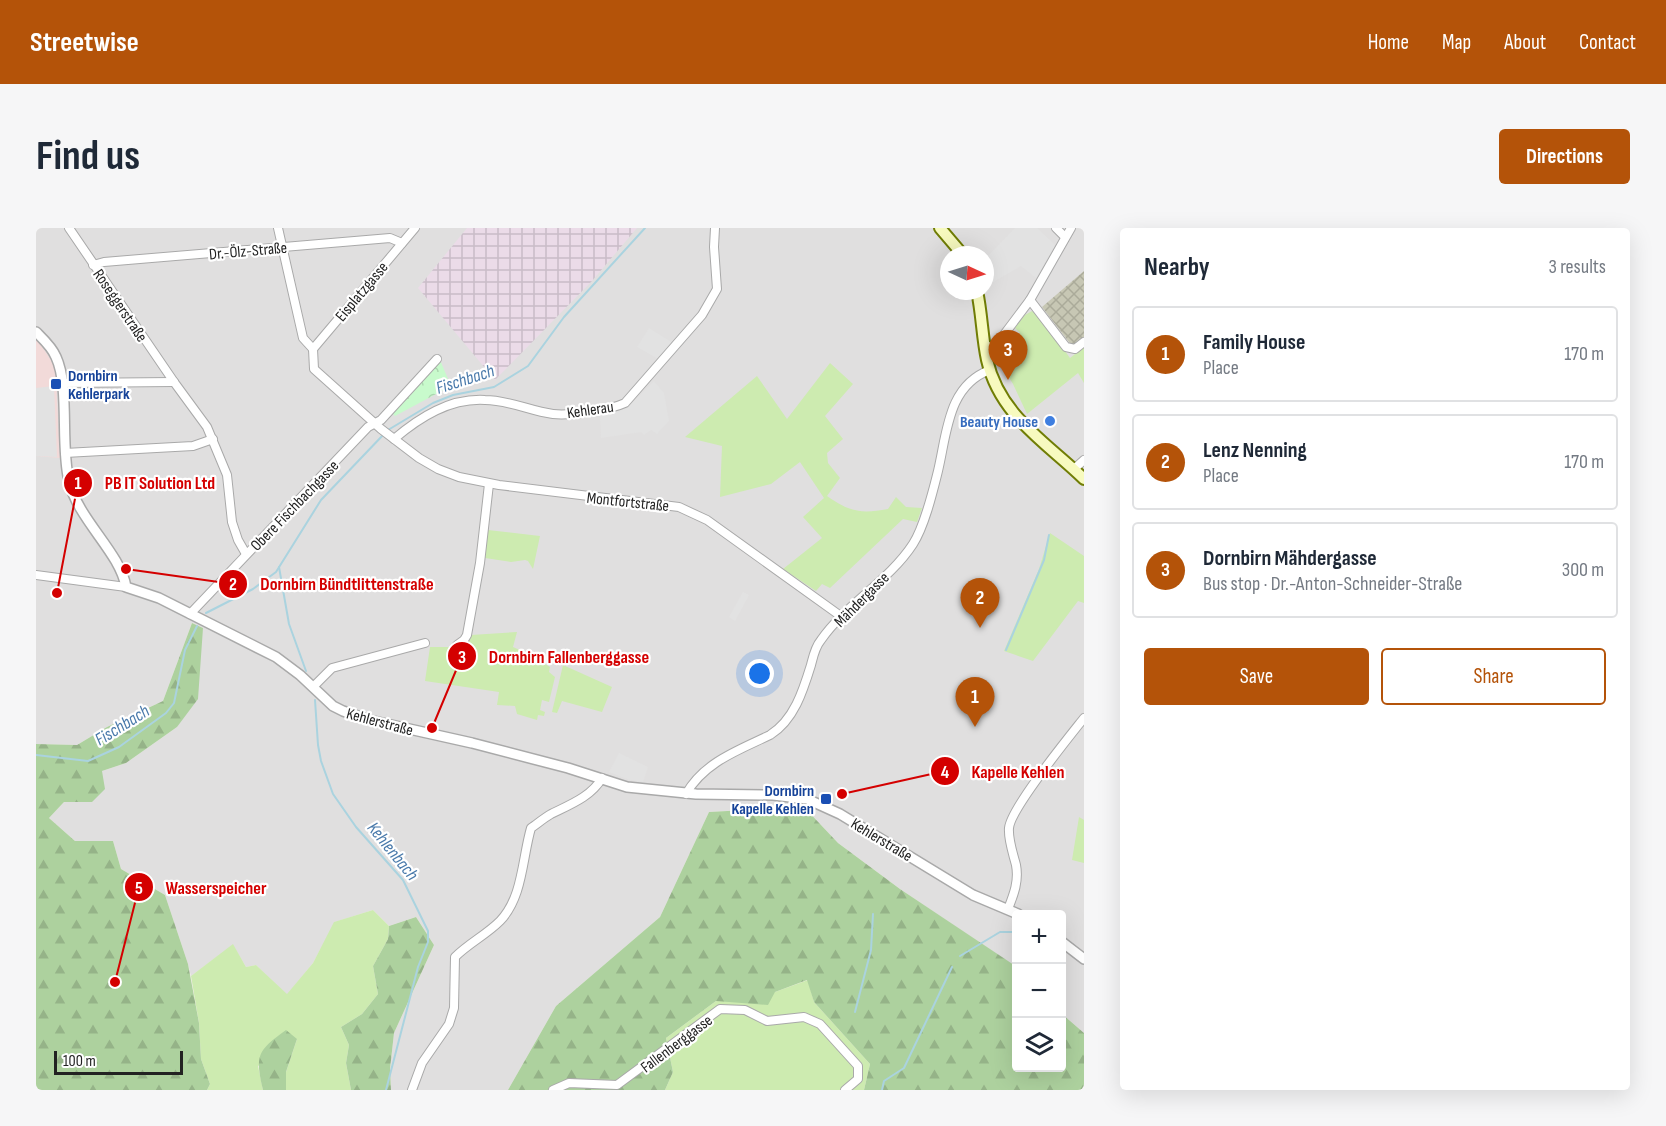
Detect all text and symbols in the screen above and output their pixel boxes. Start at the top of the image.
text: Streetwise [30,26,139,59]
text: Home [1368,30,1409,55]
text: Map [1442,30,1471,55]
text: About [1504,30,1546,55]
text: Contact [1579,30,1636,55]
button: Directions [1499,129,1630,184]
text: Find us [36,131,140,182]
street label: Dr.-Ölz-Straße [208,239,288,264]
north arrow [940,246,994,300]
text: Nearby [1144,252,1210,283]
text: 3 results [1549,255,1606,279]
street label: Eisplatzgasse [332,258,393,326]
street label: Roseggerstraße [88,266,151,346]
text: Family House [1203,329,1305,356]
pin: 3 [988,330,1028,380]
text: 1 [1162,342,1169,366]
text: 170 m [1564,342,1604,366]
text: Place [1203,356,1239,380]
water label: Fischbach [433,360,498,399]
place label: Dornbirn Kehlerpark [68,367,130,404]
marker: Dornbirn Kehlerpark [49,377,63,391]
street label: Kehlerau [566,398,615,423]
place label: Beauty House [960,413,1038,432]
marker: Beauty House [1043,414,1057,428]
text: Lenz Nenning [1203,437,1307,464]
text: 2 [1161,450,1170,474]
text: 170 m [1564,450,1604,474]
street label: Obere Fischbachgasse [247,457,343,555]
text: Place [1203,464,1239,488]
callout: PB IT Solution Ltd [63,465,228,501]
text: 1 [74,473,82,494]
text: PB IT Solution Ltd [105,473,215,494]
street label: Montfortstraße [586,489,670,516]
text: Dornbirn Mähdergasse [1203,545,1377,572]
text: 3 [1161,558,1170,582]
text: 300 m [1562,558,1604,582]
callout: Dornbirn Bündtlittenstraße [218,566,445,602]
street label: Mähdergasse [831,569,893,631]
text: Bus stop · Dr.-Anton-Schneider-Straße [1203,572,1462,596]
text: 2 [229,574,237,595]
text: Dornbirn Bündtlittenstraße [260,574,434,595]
pin: 2 [960,578,1000,628]
callout: Dornbirn Fallenberggasse [447,638,661,674]
text: 3 [458,647,466,668]
text: Dornbirn Fallenberggasse [489,647,649,668]
button: Save [1144,648,1369,705]
button: Share [1381,648,1606,705]
your location [745,659,774,688]
pin: 1 [956,678,994,727]
water label: Fischbach [91,700,154,750]
street label: Kehlerstraße [344,704,415,740]
callout: Kapelle Kehlen [930,753,1077,789]
text: 4 [941,762,950,783]
text: Kapelle Kehlen [972,762,1064,783]
place label: Dornbirn Kapelle Kehlen [731,782,814,819]
marker: Dornbirn Kapelle Kehlen [819,792,833,806]
street label: Kehlerstraße [847,815,915,866]
water label: Kehlenbach [363,818,423,885]
callout: Wasserspeicher [124,869,279,905]
text: 5 [135,878,143,899]
text: Wasserspeicher [165,878,267,899]
map controls [1012,910,1066,1072]
button: + [1012,910,1066,964]
button: − [1012,964,1066,1018]
street label: Fallenberggasse [637,1011,717,1077]
button: layers [1012,1018,1066,1072]
scale bar [54,1048,183,1076]
text: 100 m [63,1052,96,1071]

